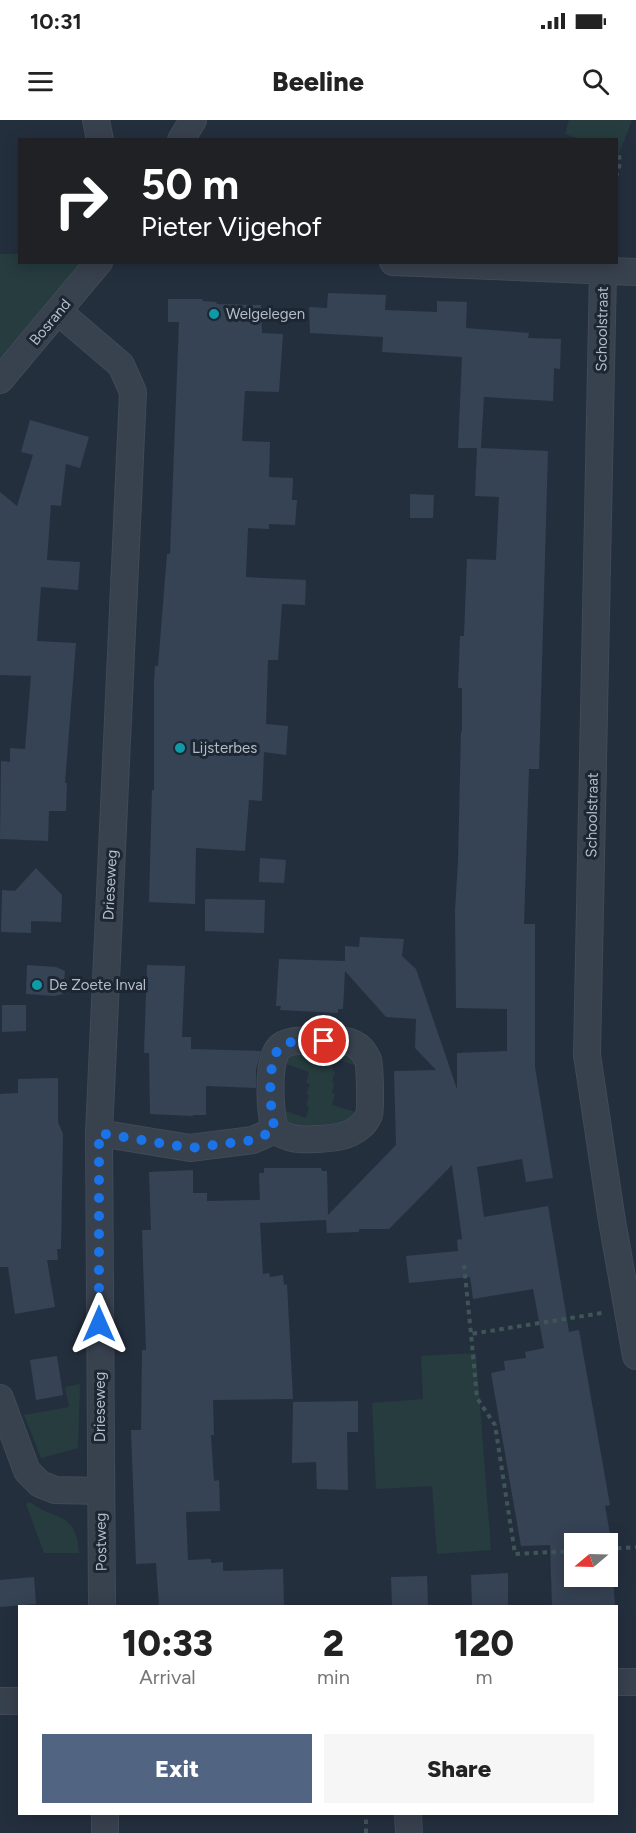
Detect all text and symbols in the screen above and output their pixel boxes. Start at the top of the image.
text: 10:31 [30,8,82,35]
icon: menu [24,65,57,98]
text: Beeline [272,65,364,98]
icon: search [579,65,612,98]
text: 50 m [141,159,239,210]
icon: right [42,162,120,240]
text: Pieter Vijgehof [141,210,322,243]
street label: Schoolstraat [592,286,612,372]
street label: Bosrand [26,295,74,349]
place label: Welgelegen [226,305,305,323]
marker: Welgelegen [207,307,221,321]
place label: Lijsterbes [192,739,257,757]
marker: Lijsterbes [173,741,187,755]
street label: Schoolstraat [582,772,602,858]
street label: Drieseweg [99,849,121,921]
place label: De Zoete Inval [49,976,146,994]
marker: De Zoete Inval [30,978,44,992]
pin [298,1015,349,1066]
icon: arrive [307,1024,340,1057]
position arrow [67,1292,131,1356]
street label: Drieseweg [91,1372,109,1442]
street label: Postweg [91,1513,111,1571]
north arrow [564,1533,618,1587]
map controls [564,1533,618,1587]
text: 10:33 [122,1622,213,1665]
text: 2 [323,1622,344,1665]
text: 120 [454,1622,514,1665]
text: Arrival [139,1665,196,1689]
text: min [317,1665,350,1689]
text: m [475,1665,492,1689]
button: Exit [42,1734,312,1803]
button: Share [324,1734,594,1803]

